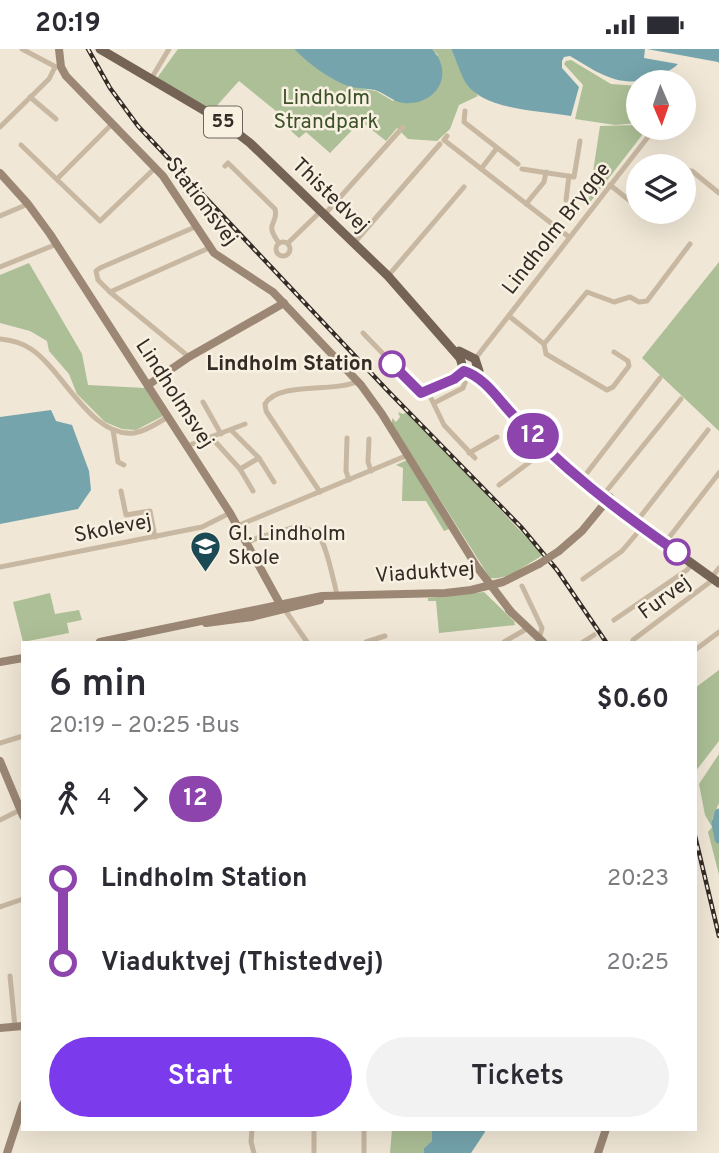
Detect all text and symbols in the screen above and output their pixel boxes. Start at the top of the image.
text: 20:19 [35,8,101,41]
north arrow [626,70,696,140]
map controls [626,70,696,224]
park label: Lindholm Strandpark [273,85,379,136]
road number: 55 [204,107,242,137]
street label: Stationsvej [159,152,243,252]
street label: Thistedvej [286,152,374,240]
button: layers [626,154,696,224]
street label: Lindholm Brygge [497,157,617,301]
street label: Lindholmsvej [129,334,219,454]
place label: Lindholm Station [206,351,373,378]
marker: Lindholm Station [379,351,405,377]
line badge: 12 [502,413,564,459]
text: 12 [521,421,545,451]
street label: Skolevej [72,508,154,550]
place label: Gl. Lindholm Skole [228,521,346,572]
school or university icon: Gl. Lindholm Skole [188,529,222,573]
unlabelled marker [664,539,690,565]
street label: Viaduktvej [374,556,476,590]
street label: Furvej [633,570,697,626]
text: 6 min [49,661,147,710]
text: $0.60 [597,684,669,717]
text: 20:19 – 20:25 · Bus [49,712,240,741]
icon: walk [49,780,87,818]
icon: forward [121,780,159,818]
text: 4 [97,784,111,813]
text: 12 [183,784,208,814]
text: Lindholm Station [101,863,307,896]
text: 20:23 [607,865,669,894]
text: Viaduktvej (Thistedvej) [101,947,384,980]
text: 20:25 [607,949,669,978]
button: Start [49,1037,352,1117]
button: Tickets [366,1037,669,1117]

